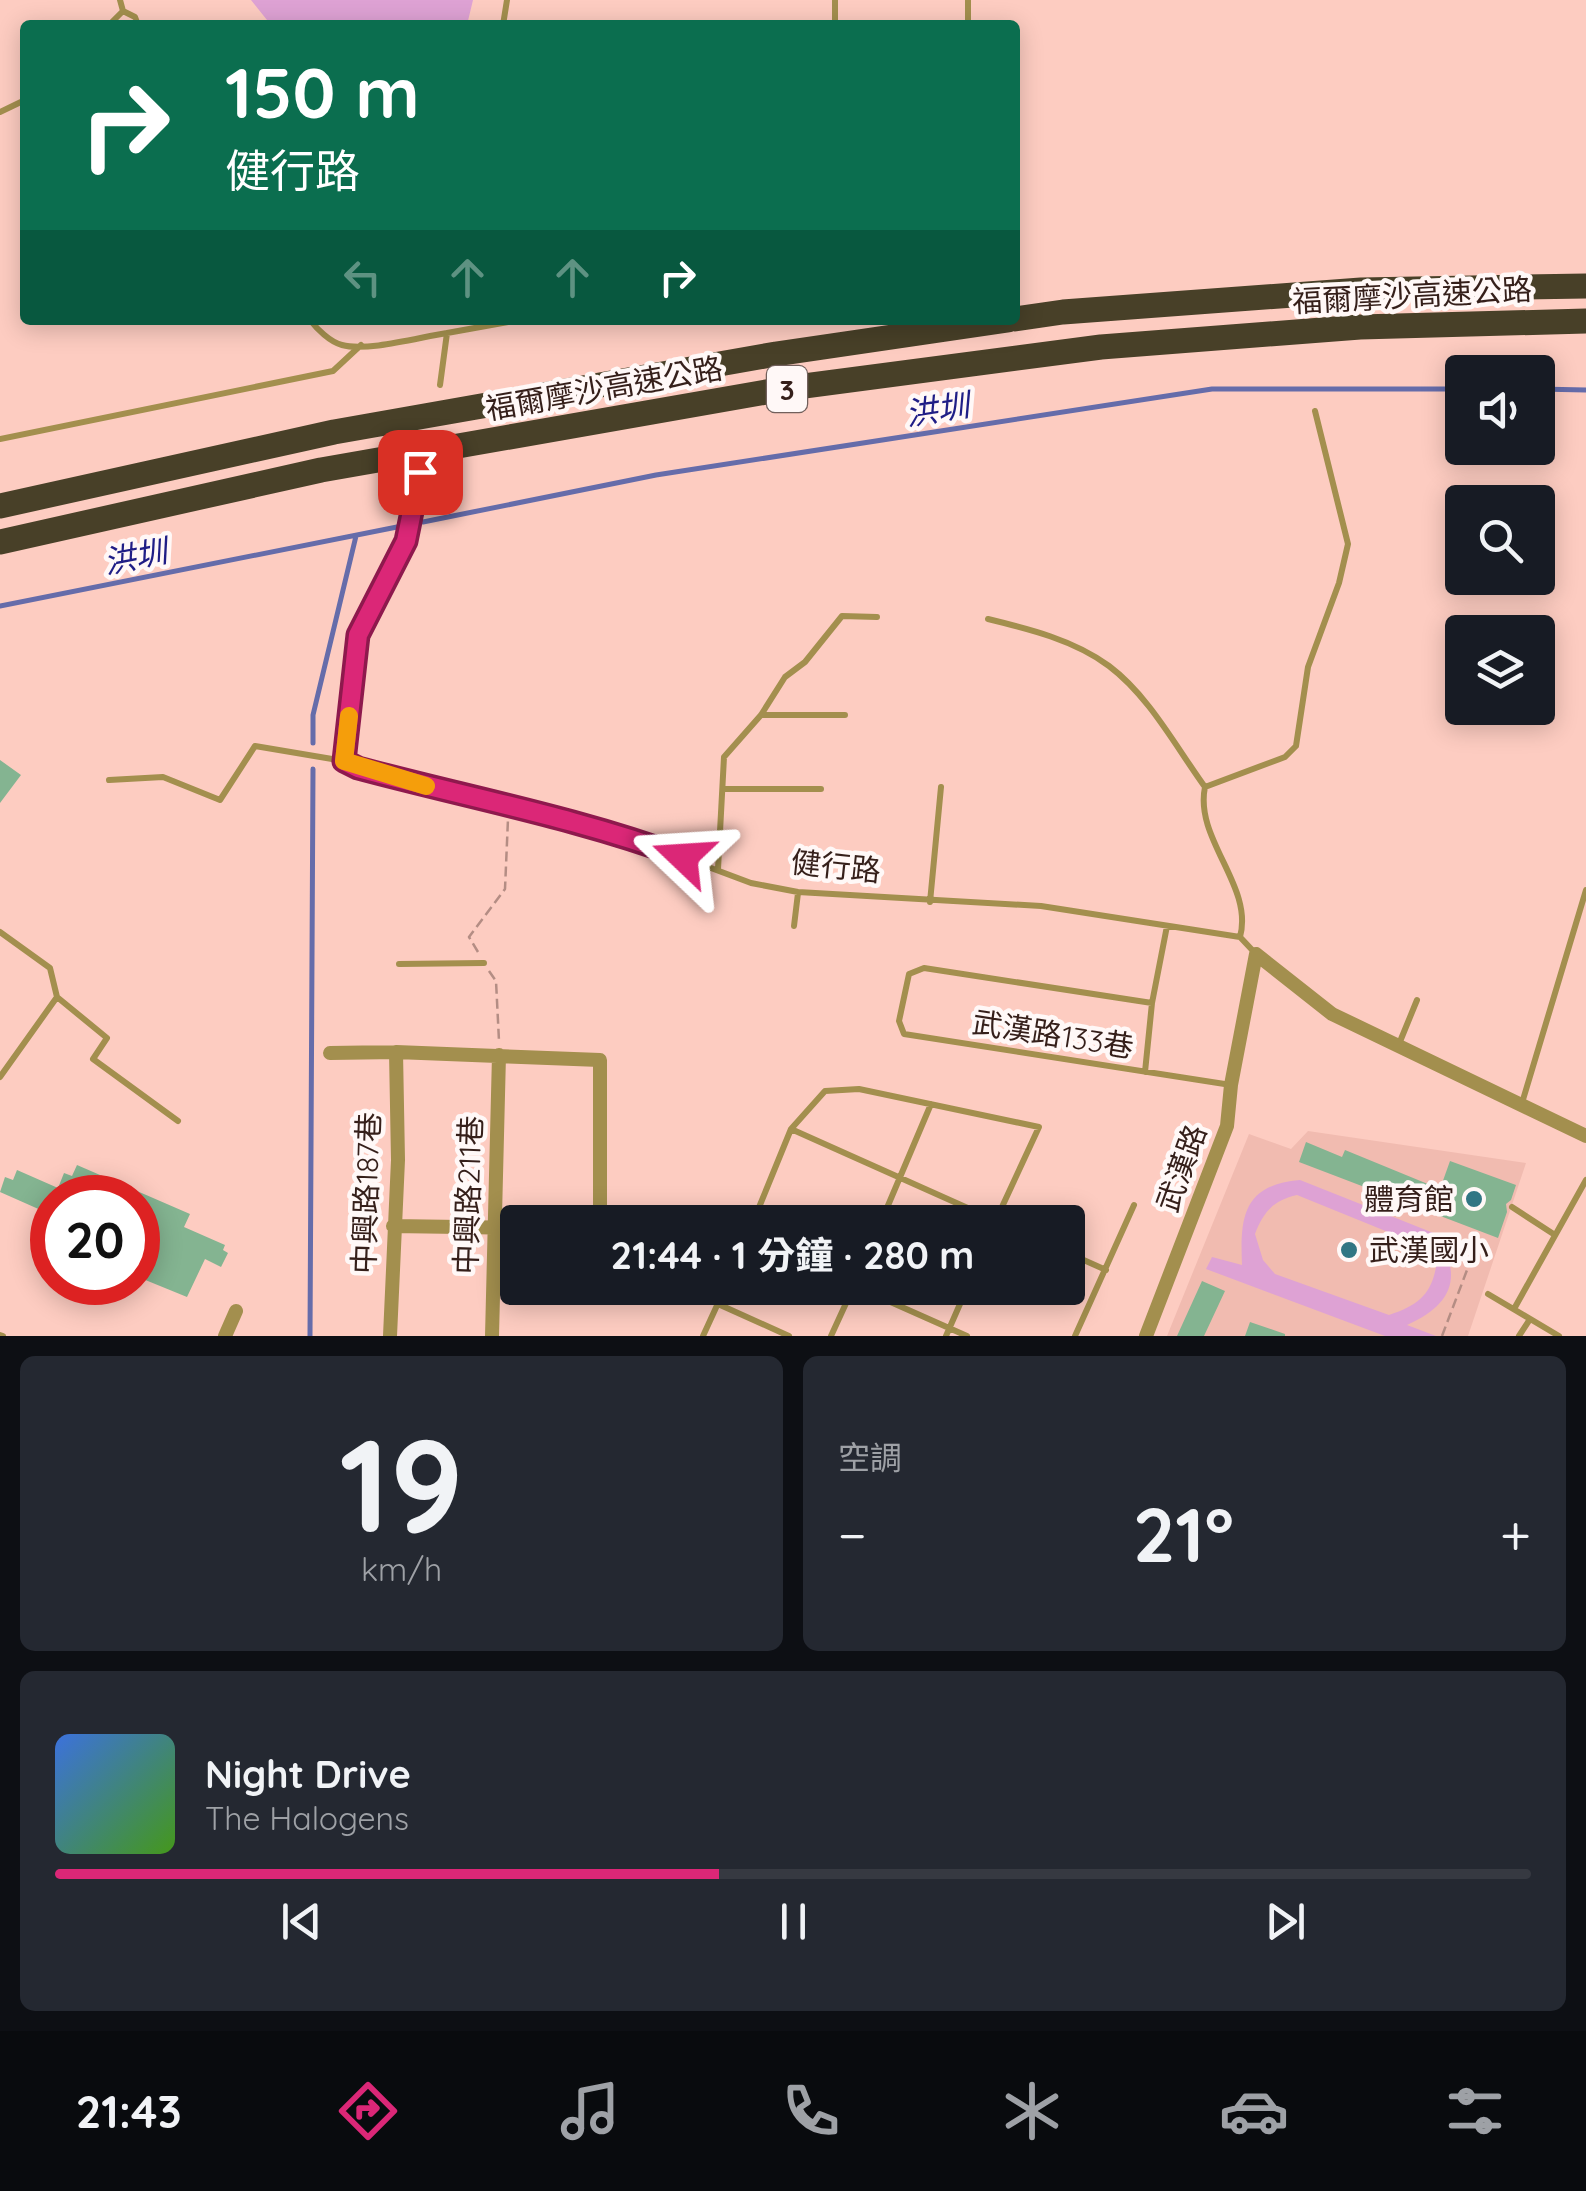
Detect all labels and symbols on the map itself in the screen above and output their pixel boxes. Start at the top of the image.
street label: 福爾摩沙高速公路 [1291,270,1533,320]
street label: 福爾摩沙高速公路 [483,348,725,428]
road number: 3 [767,366,807,412]
water label: 洪圳 [902,384,976,434]
pin [378,430,463,515]
water label: 洪圳 [100,529,174,582]
position arrow [631,805,735,909]
street label: 健行路 [789,842,883,890]
street label: 武漢路133巷 [970,1003,1136,1065]
street label: 中興路187巷 [344,1111,388,1275]
street label: 中興路211巷 [446,1115,490,1275]
street label: 武漢路 [1148,1119,1214,1217]
speed limit sign: 20 [30,1175,160,1305]
place label: 體育館 [1364,1180,1454,1218]
marker: 體育館 [1463,1188,1485,1210]
place label: 武漢國小 [1369,1231,1489,1269]
marker: 武漢國小 [1338,1239,1360,1261]

